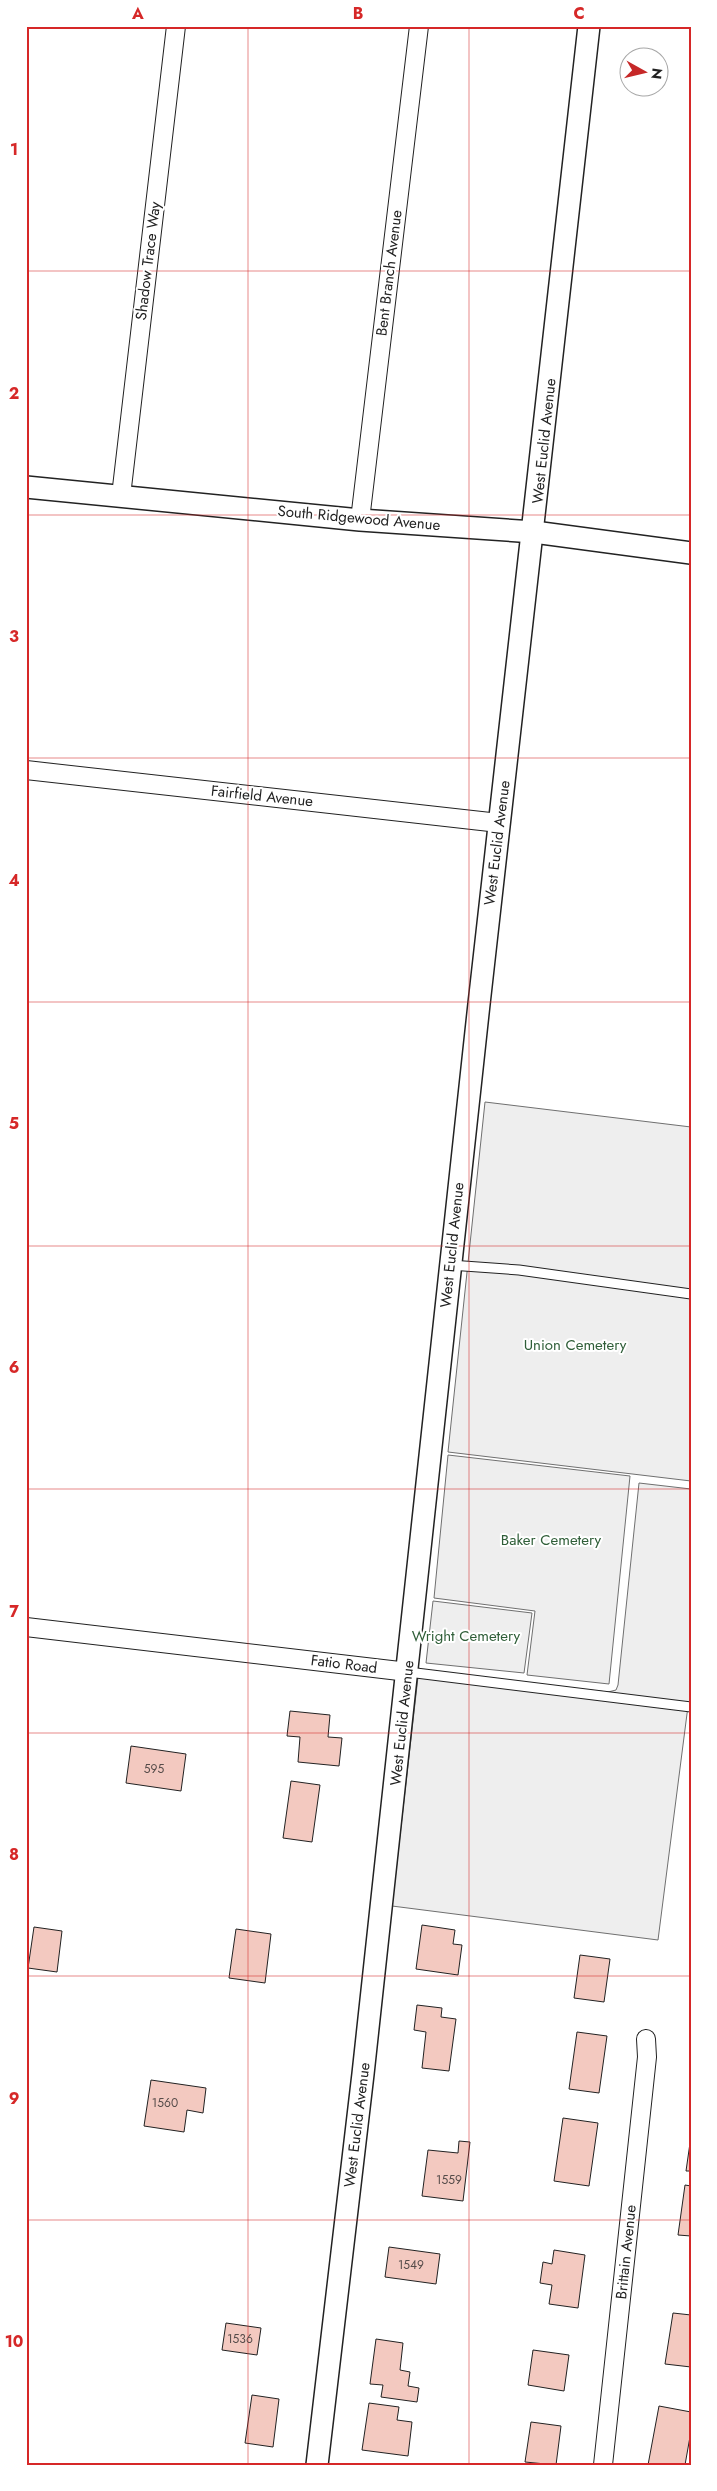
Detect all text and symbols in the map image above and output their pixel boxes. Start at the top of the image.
text: A [131,2,144,25]
text: B [353,2,363,25]
text: C [573,2,585,25]
north arrow [620,48,670,98]
text: N [646,67,668,81]
text: 1 [10,138,18,161]
street label: Shadow Trace Way [130,200,166,321]
street label: Bent Branch Avenue [370,208,408,337]
street label: West Euclid Avenue [526,377,562,505]
text: 2 [9,382,19,405]
street label: South Ridgewood Avenue [277,500,442,536]
text: 3 [9,625,19,648]
street label: West Euclid Avenue [478,779,516,907]
street label: Fairfield Avenue [210,780,314,812]
text: 4 [8,869,20,892]
text: 5 [9,1112,19,1135]
street label: West Euclid Avenue [434,1181,470,1309]
park label: Union Cemetery [524,1334,627,1356]
text: 6 [9,1356,19,1379]
park label: Baker Cemetery [501,1529,602,1551]
text: 7 [9,1600,19,1623]
park label: Wright Cemetery [412,1625,521,1647]
street label: Fatio Road [310,1649,378,1679]
street label: West Euclid Avenue [384,1659,420,1787]
house number: 595 [144,1760,164,1778]
text: 8 [9,1843,19,1866]
street label: West Euclid Avenue [338,2061,376,2189]
text: 9 [9,2087,19,2110]
house number: 1560 [152,2094,178,2112]
house number: 1559 [436,2171,462,2189]
street label: Brittain Avenue [610,2203,642,2300]
house number: 1549 [398,2256,424,2274]
text: 10 [5,2330,23,2353]
house number: 1536 [227,2330,253,2348]

